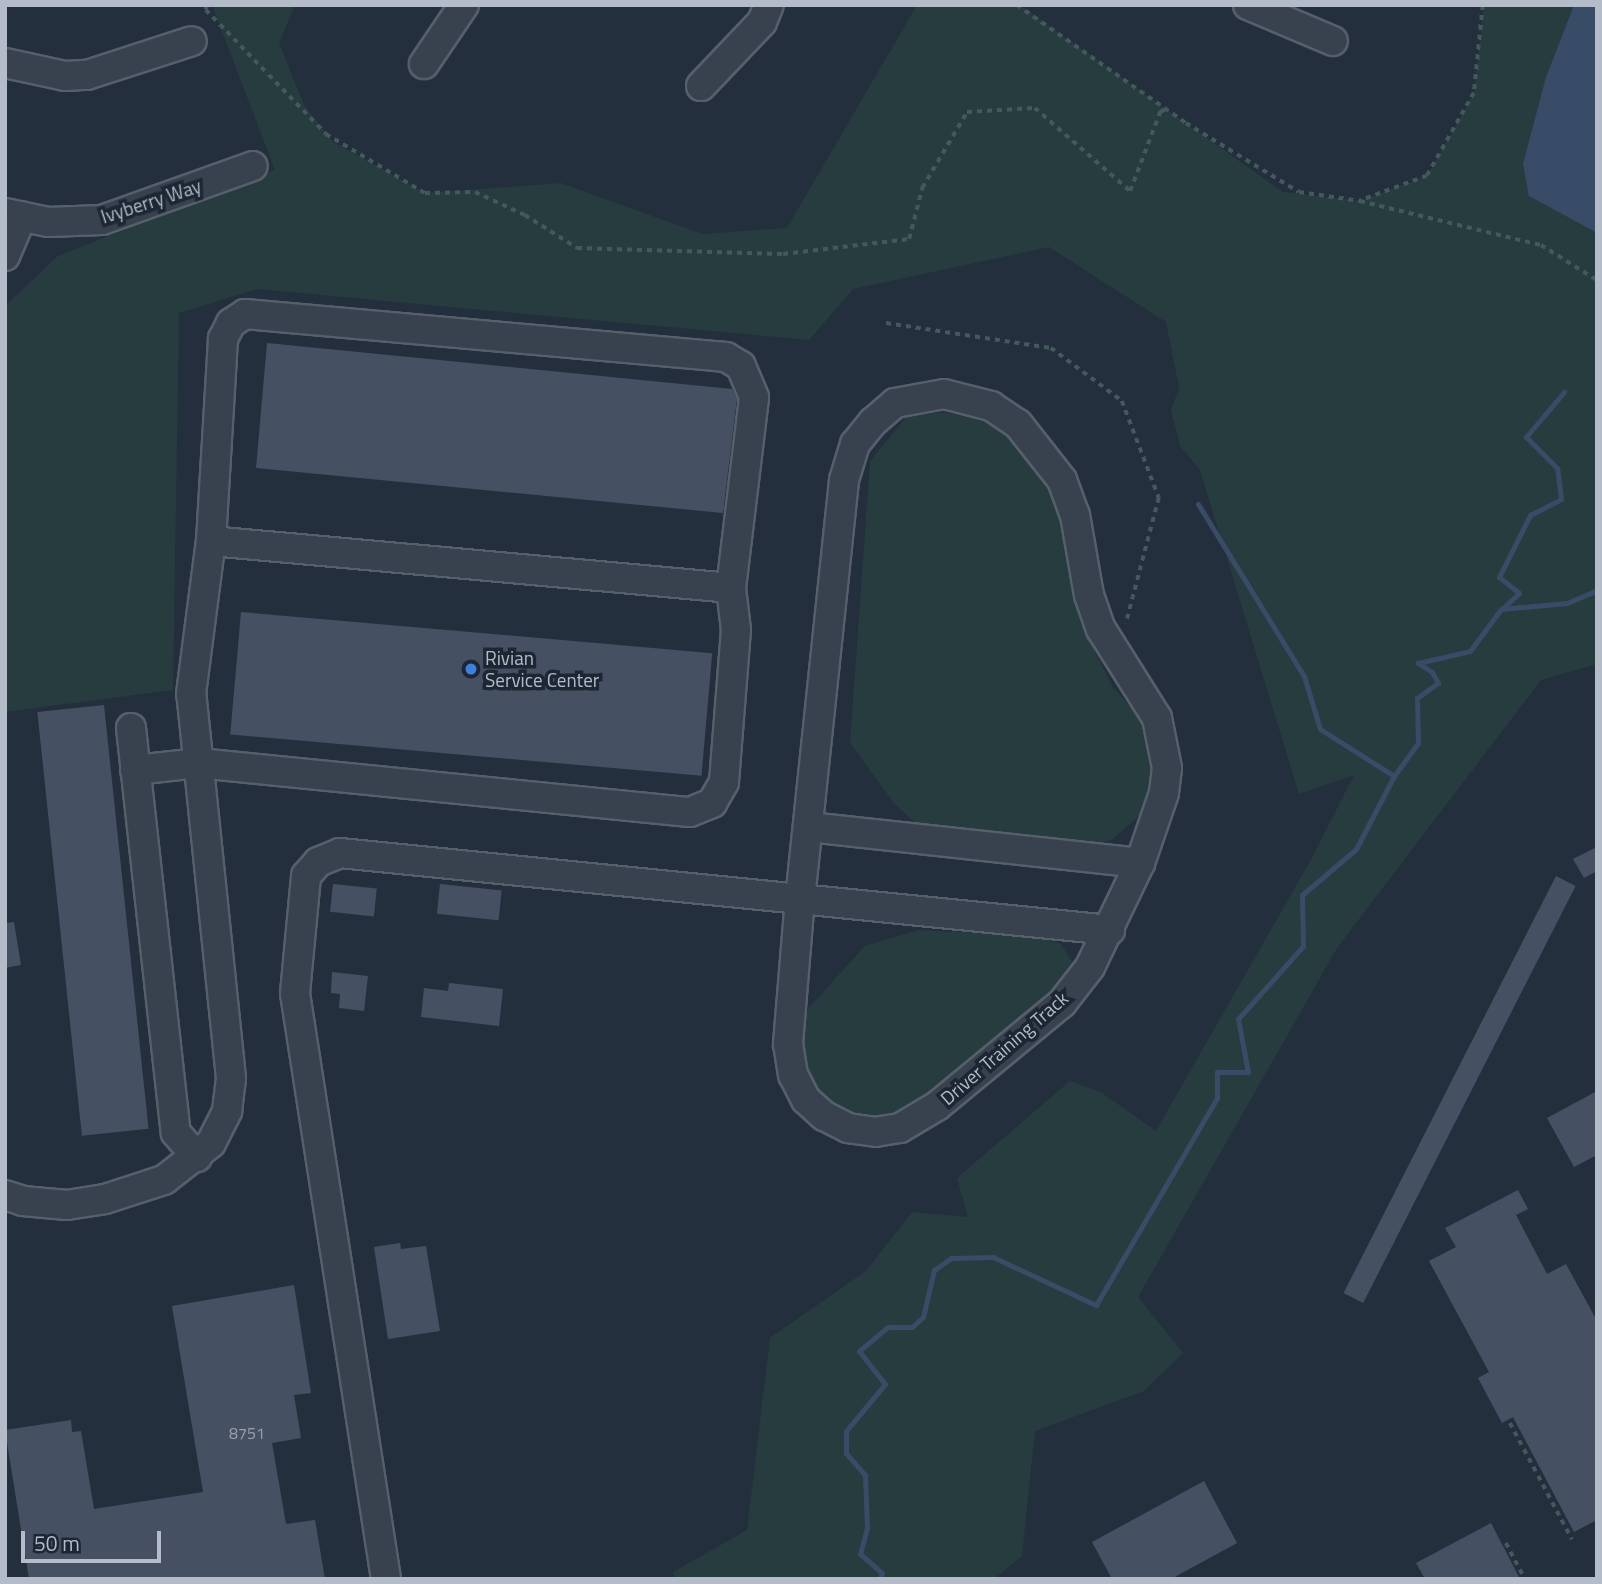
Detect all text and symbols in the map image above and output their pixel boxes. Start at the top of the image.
street label: Ivyberry Way [98,174,204,228]
place label: Rivian Service Center [485,647,599,691]
marker: Rivian Service Center [463,661,479,677]
street label: Driver Training Track [936,986,1072,1110]
house number: 8751 [229,1423,265,1443]
scale bar [24,1518,164,1562]
text: 50 m [34,1527,80,1559]

